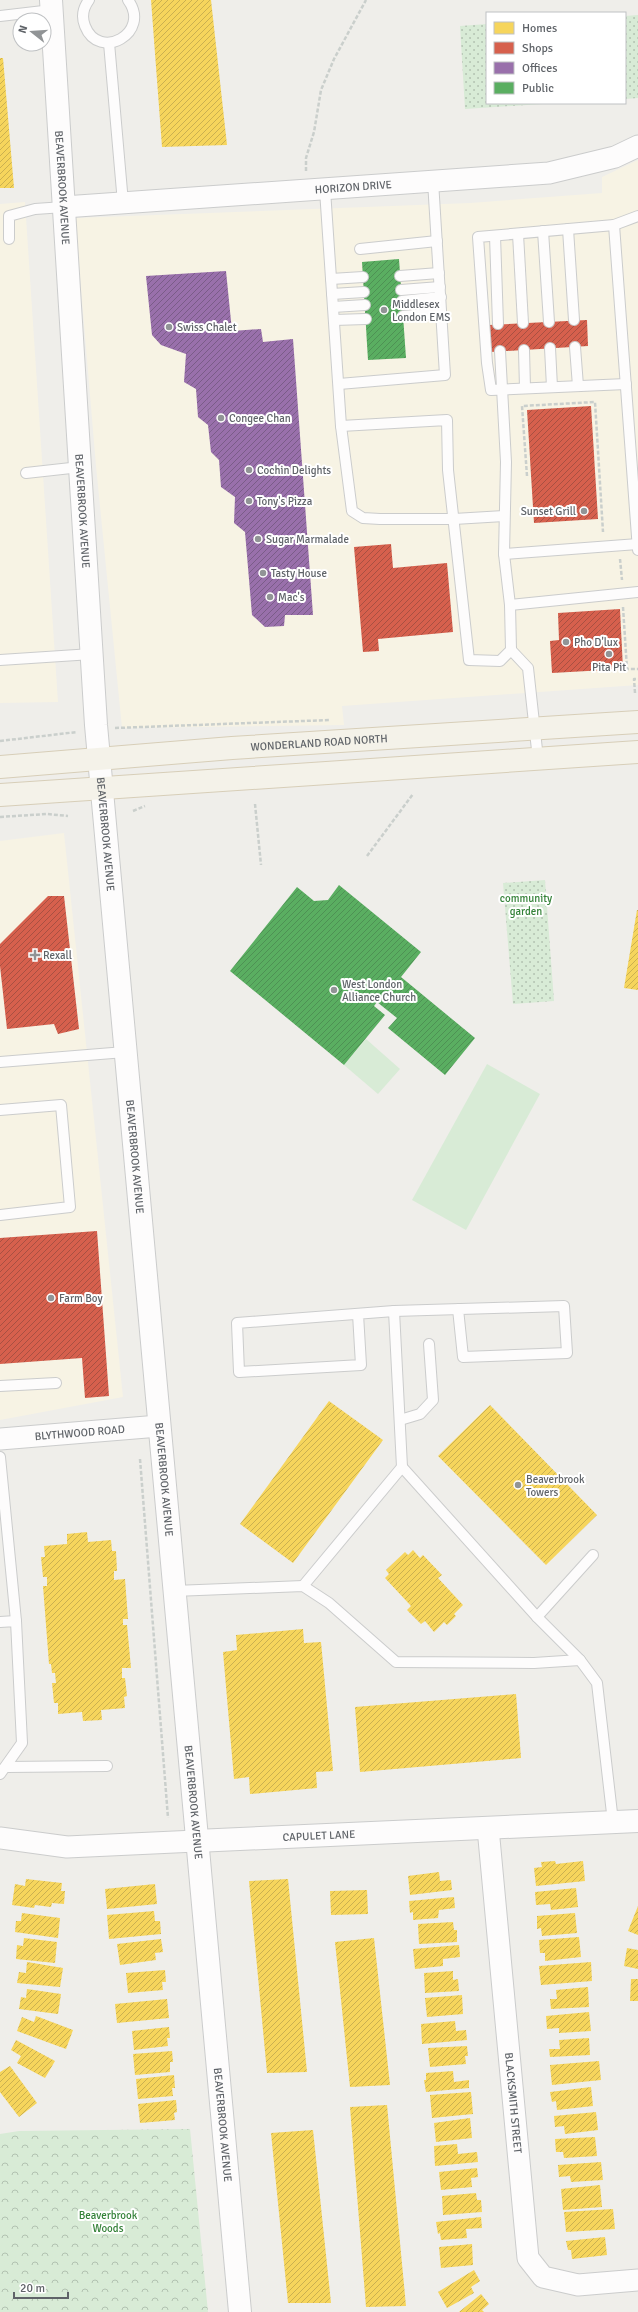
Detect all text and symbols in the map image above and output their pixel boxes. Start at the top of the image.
north arrow [12,12,52,52]
legend [486,12,626,104]
text: Homes [522,21,557,36]
text: N [16,24,30,35]
text: Shops [522,41,553,56]
text: Offices [522,61,557,76]
text: Public [522,81,554,96]
street label: BEAVERBROOK AVENUE [53,130,73,245]
street label: HORIZON DRIVE [314,178,392,196]
place label: Middlesex London EMS [392,298,450,324]
marker: Middlesex London EMS [379,305,389,315]
place label: Swiss Chalet [177,321,237,334]
marker: Swiss Chalet [164,322,174,332]
place label: Congee Chan [229,412,291,425]
marker: Congee Chan [216,413,226,423]
street label: BEAVERBROOK AVENUE [73,453,93,569]
place label: Cochin Delights [257,464,331,477]
marker: Cochin Delights [244,465,254,475]
place label: Tony's Pizza [257,495,313,508]
marker: Tony's Pizza [244,496,254,506]
place label: Sunset Grill [521,505,576,518]
marker: Sunset Grill [579,506,589,516]
place label: Sugar Marmalade [266,533,349,546]
marker: Sugar Marmalade [253,534,263,544]
place label: Tasty House [271,567,327,580]
marker: Tasty House [258,568,268,578]
place label: Mac's [278,591,305,604]
marker: Mac's [265,592,275,602]
place label: Pho D'lux [574,636,618,649]
marker: Pho D'lux [561,637,571,647]
marker: Pita Pit [604,649,614,659]
place label: Pita Pit [592,661,626,674]
street label: WONDERLAND ROAD NORTH [250,732,388,753]
street label: BEAVERBROOK AVENUE [94,776,118,892]
park label: community garden [500,892,553,918]
place label: Rexall [43,949,72,962]
marker: Rexall [30,950,40,960]
place label: West London Alliance Church [342,978,416,1004]
marker: West London Alliance Church [329,985,339,995]
street label: BEAVERBROOK AVENUE [124,1099,147,1215]
place label: Farm Boy [59,1292,103,1305]
marker: Farm Boy [46,1293,56,1303]
street label: BLYTHWOOD ROAD [34,1422,125,1443]
street label: BEAVERBROOK AVENUE [153,1422,176,1537]
place label: Beaverbrook Towers [526,1473,585,1499]
marker: Beaverbrook Towers [513,1480,523,1490]
street label: BEAVERBROOK AVENUE [182,1745,205,1860]
street label: CAPULET LANE [282,1827,356,1844]
street label: BLACKSMITH STREET [502,2052,525,2154]
street label: BEAVERBROOK AVENUE [211,2067,235,2183]
park label: Beaverbrook Woods [79,2209,138,2235]
scale bar [14,2274,68,2300]
text: 20 m [20,2281,45,2296]

